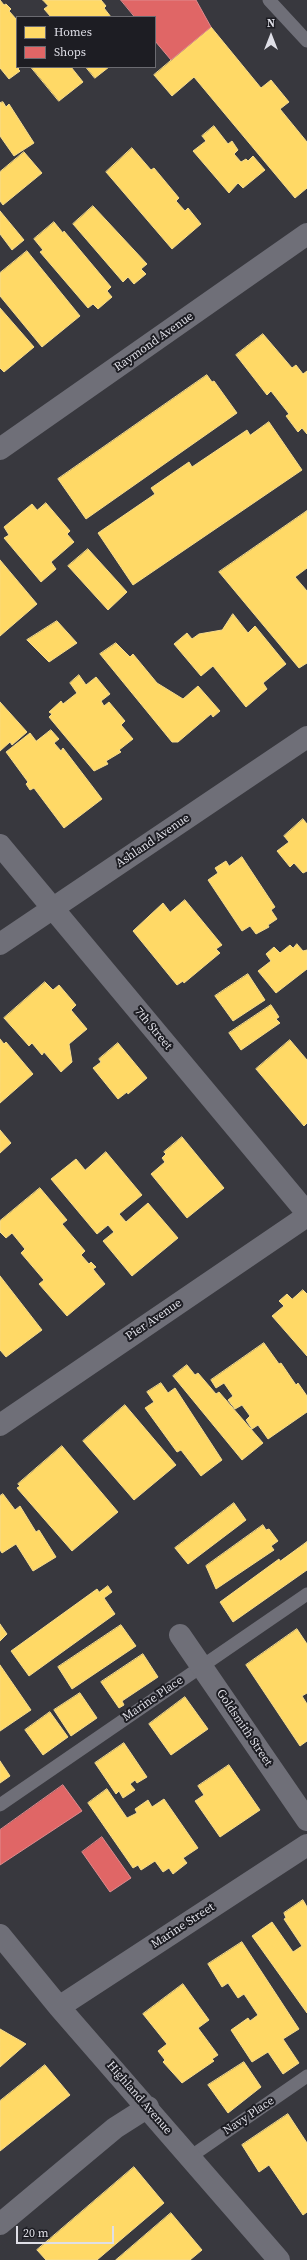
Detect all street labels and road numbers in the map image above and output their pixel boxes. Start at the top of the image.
street label: Raymond Avenue [112,309,196,375]
street label: Ashland Avenue [113,811,193,871]
street label: 7th Street [131,1005,175,1053]
street label: Pier Avenue [123,1296,185,1344]
street label: Marine Place [120,1673,186,1725]
street label: Goldsmith Street [213,1687,275,1769]
street label: Marine Street [149,1900,217,1952]
street label: Highland Avenue [103,2059,175,2137]
street label: Navy Place [221,2094,277,2138]

